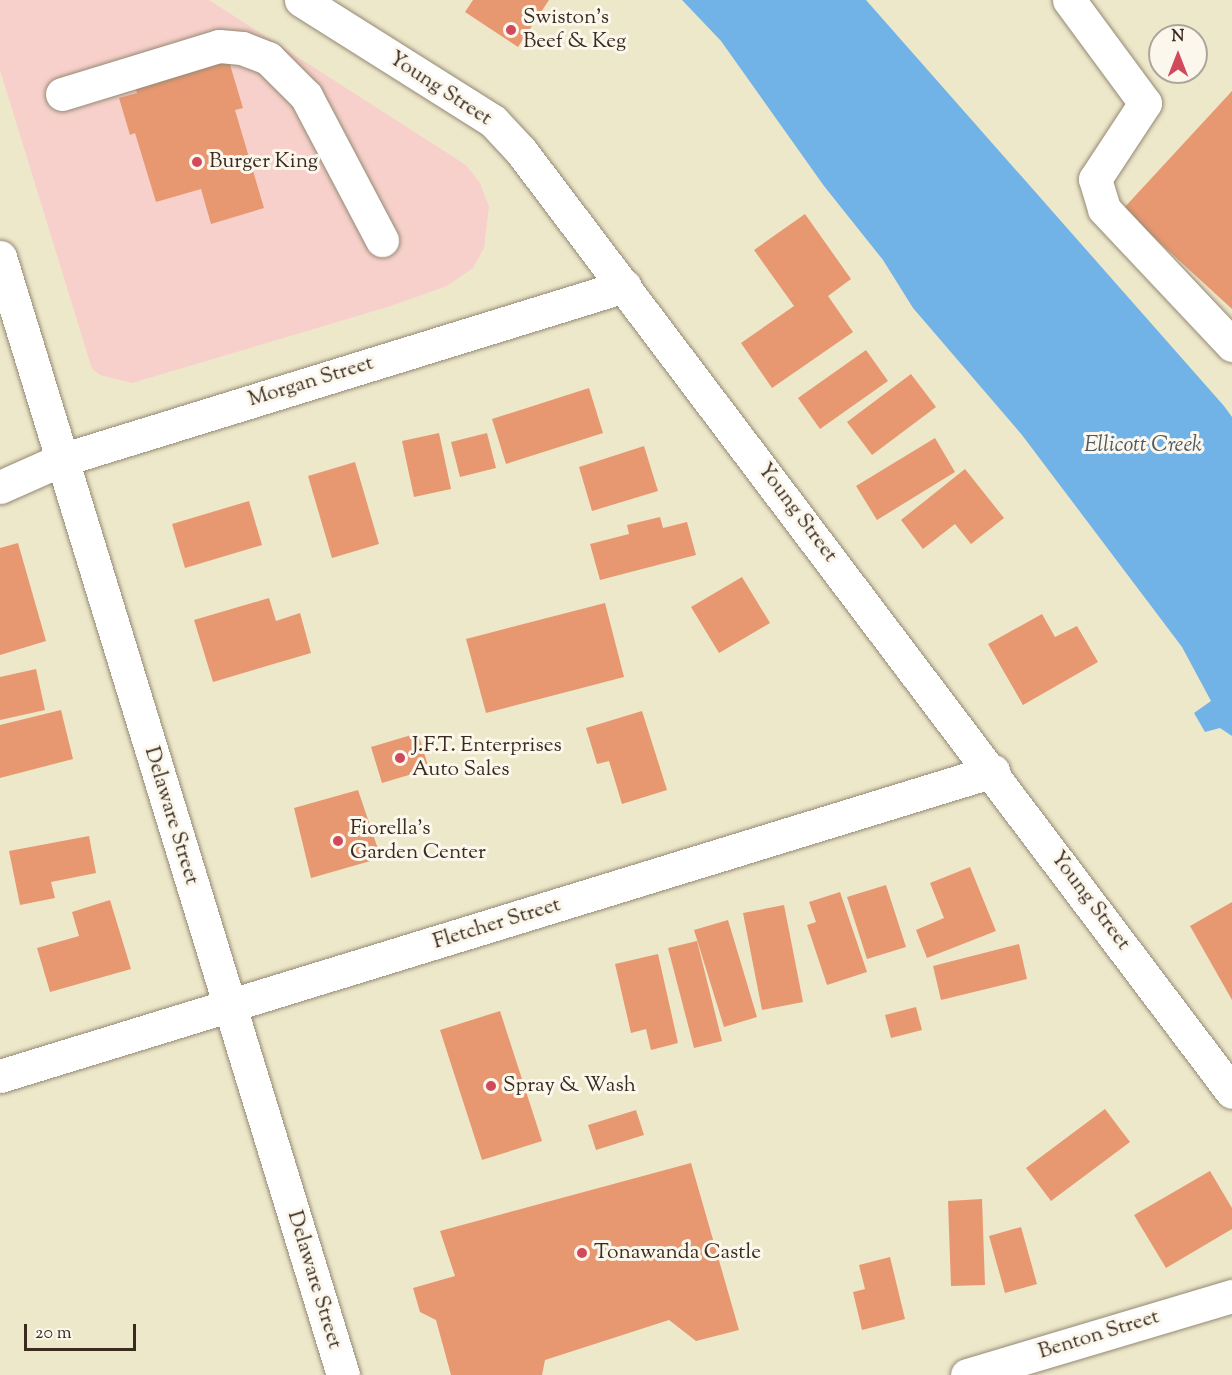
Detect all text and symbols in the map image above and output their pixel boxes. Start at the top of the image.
place label: Swiston's Beef & Keg [523,5,626,55]
marker: Swiston's Beef & Keg [504,23,518,37]
north arrow [1148,24,1208,84]
text: N [1172,26,1184,49]
street label: Young Street [384,46,496,132]
place label: Burger King [209,149,318,175]
marker: Burger King [190,155,204,169]
street label: Morgan Street [245,351,377,413]
water label: Ellicott Creek [1084,434,1202,460]
street label: Young Street [752,458,842,568]
place label: J.F.T. Enterprises Auto Sales [412,733,562,783]
street label: Delaware Street [138,744,204,888]
marker: J.F.T. Enterprises Auto Sales [393,751,407,765]
place label: Fiorella's Garden Center [350,816,486,866]
marker: Fiorella's Garden Center [331,834,345,848]
street label: Young Street [1045,846,1135,956]
street label: Fletcher Street [430,893,564,955]
place label: Spray & Wash [503,1073,636,1099]
marker: Spray & Wash [484,1079,498,1093]
street label: Delaware Street [281,1208,347,1352]
place label: Tonawanda Castle [594,1240,761,1266]
marker: Tonawanda Castle [575,1246,589,1260]
street label: Benton Street [1036,1305,1162,1365]
scale bar [27,1312,140,1350]
text: 20 m [35,1321,72,1347]

